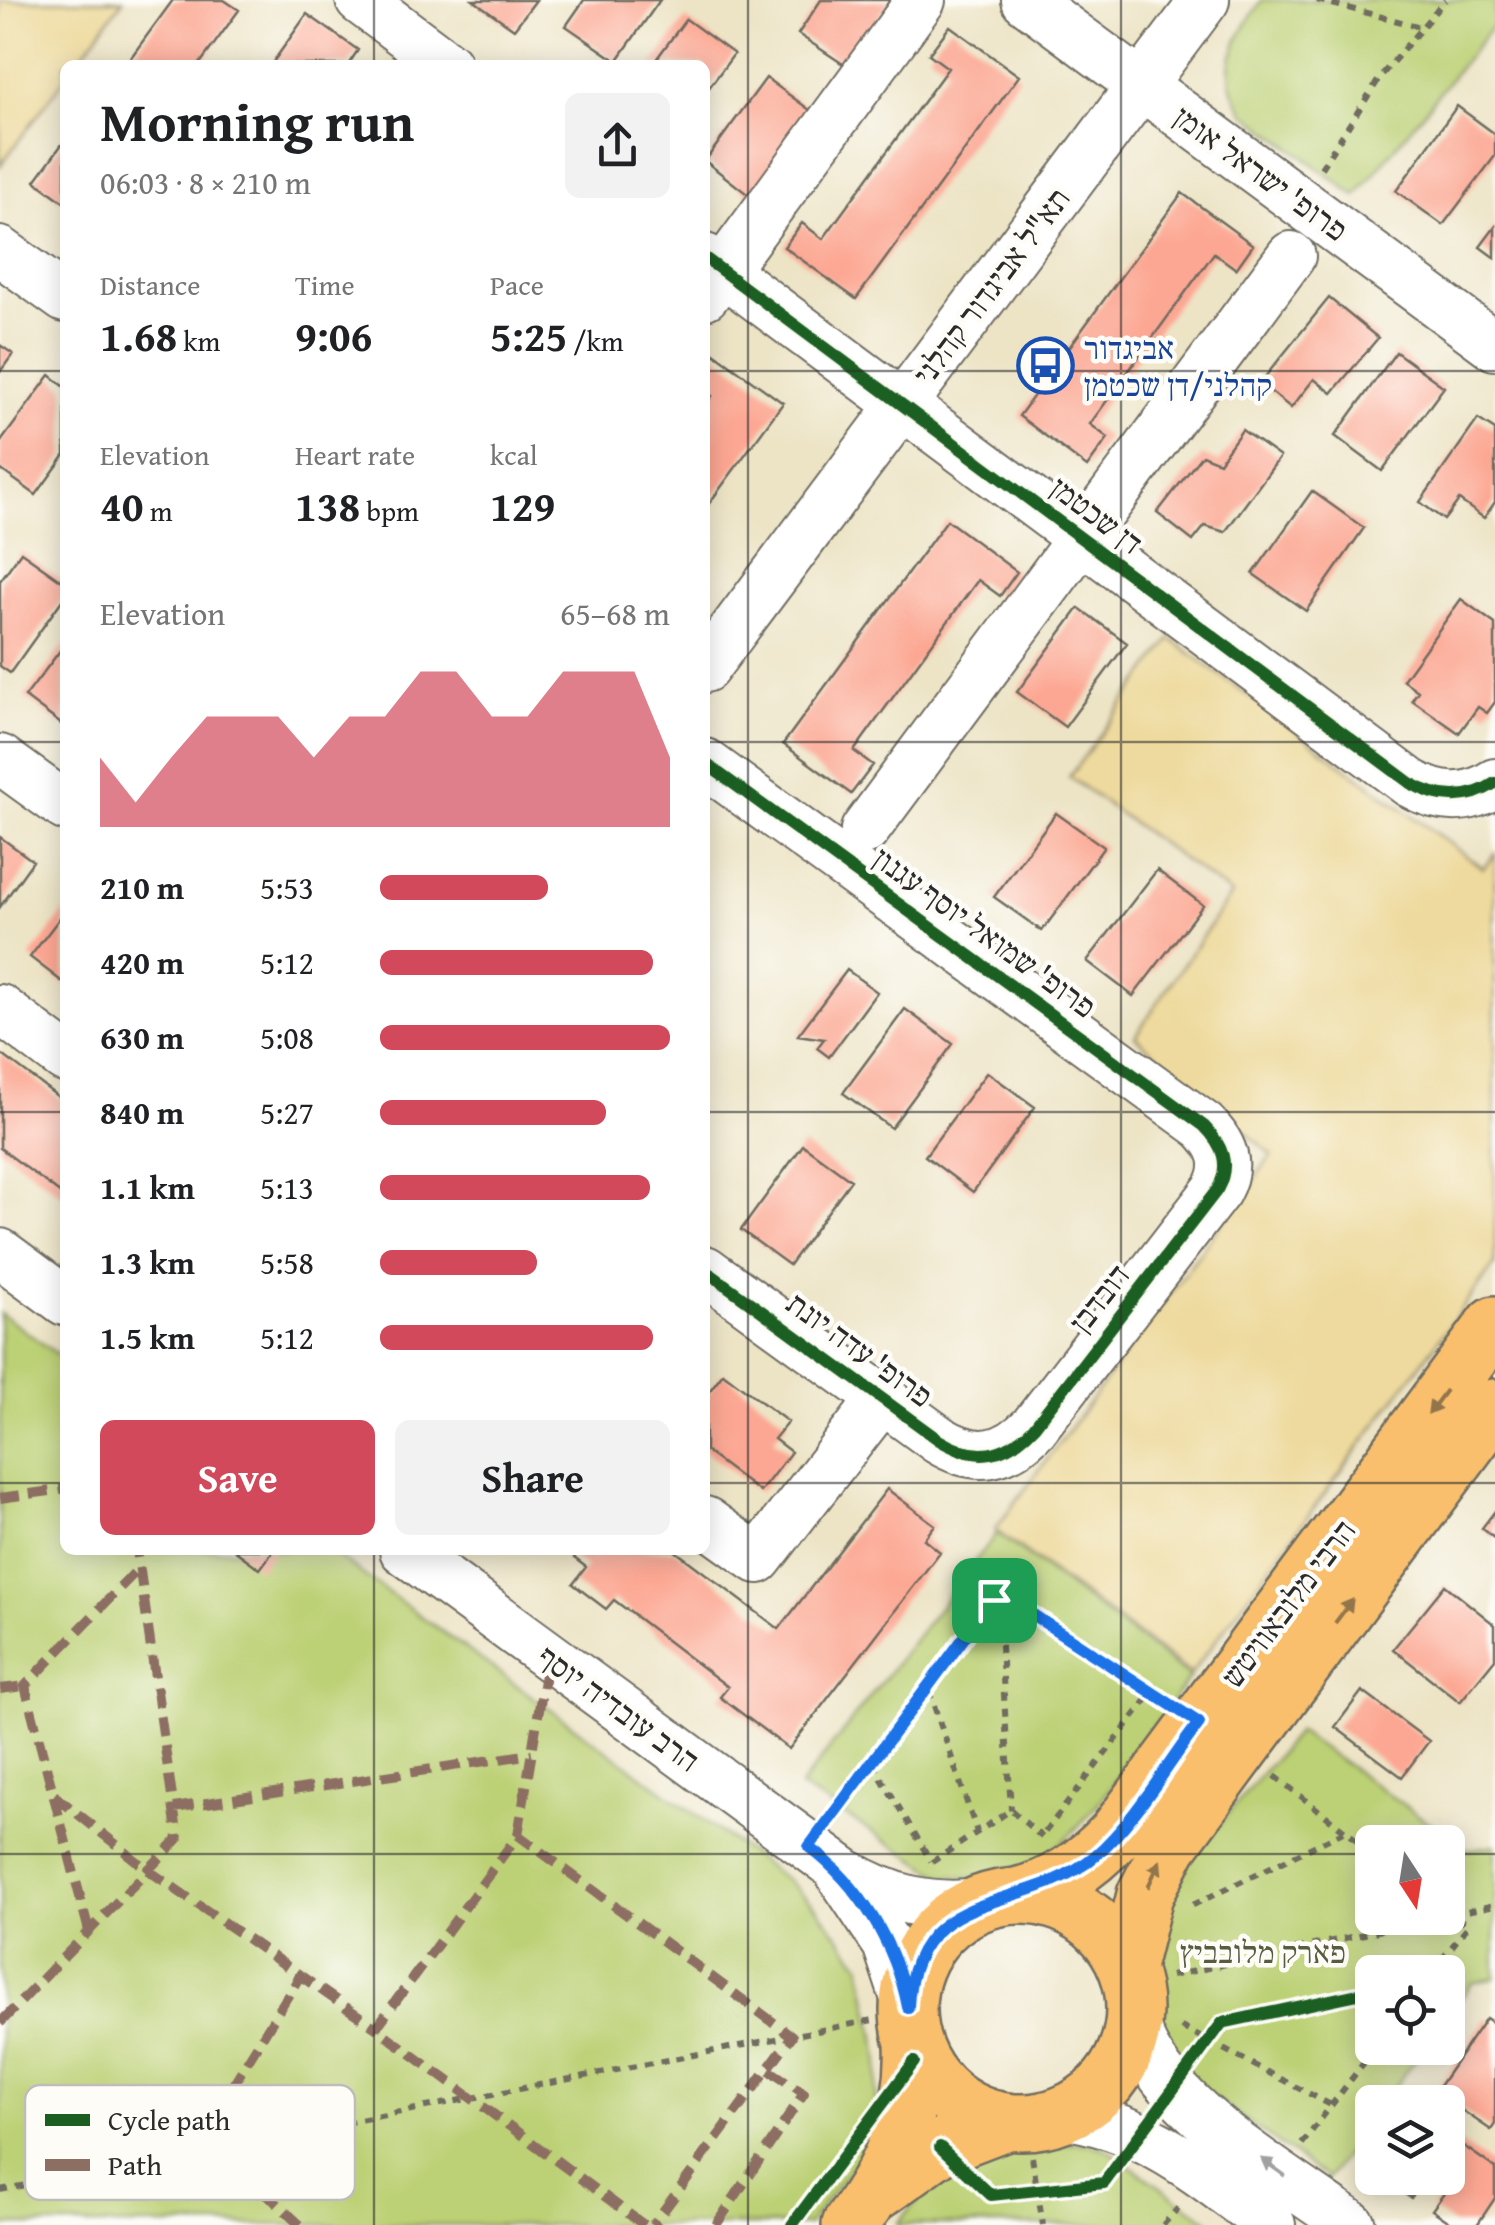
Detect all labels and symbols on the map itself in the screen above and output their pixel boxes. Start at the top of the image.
street label: פרופ' ישראל אומן [1164,94,1358,252]
street label: תא"ל אביגדור קהלני [901,177,1081,395]
place label: אביגדור קהלני/דן שכטמן [1084,324,1272,408]
bus stop icon: אביגדור קהלני/דן שכטמן [1015,335,1075,395]
street label: דן שכטמן [1041,465,1153,565]
street label: פרופ' שמואל יוסף עגנון [864,835,1106,1029]
street label: דובדבן [1057,1254,1141,1342]
street label: פרופ' עדה יונת [777,1280,943,1418]
one-way arrow [1427,1389,1447,1415]
street label: הרבי מלובאוויטש [1209,1509,1367,1697]
pin [952,1558,1037,1643]
one-way arrow [1334,1598,1354,1624]
street label: הרב עובדיה יוסף [528,1633,710,1783]
north arrow [1355,1825,1465,1935]
one-way arrow [1146,1859,1163,1888]
park label: פארק מלובביץ [1180,1928,1346,1975]
legend [25,2085,355,2200]
text: Cycle path [108,2099,231,2140]
text: Path [108,2144,162,2185]
one-way arrow [1260,2158,1286,2178]

